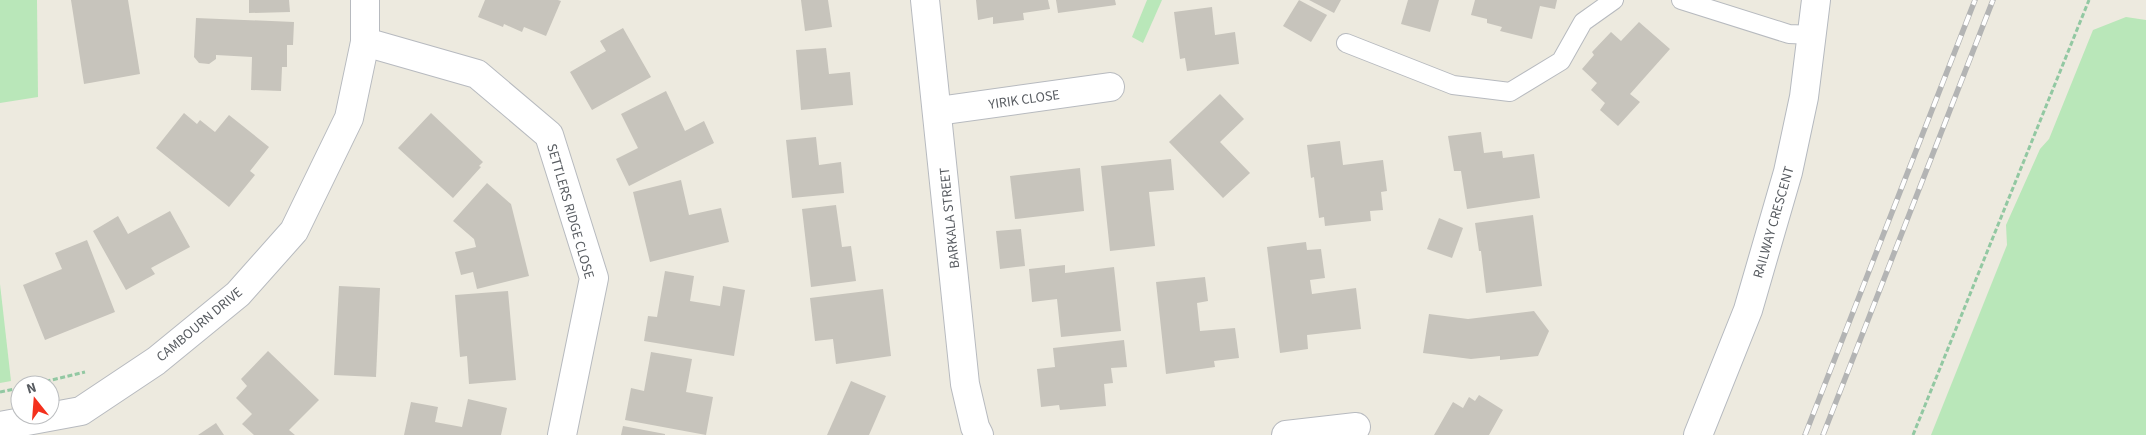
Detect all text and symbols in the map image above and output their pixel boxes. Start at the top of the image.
street label: YIRIK CLOSE [986,85,1061,115]
street label: SETTLERS RIDGE CLOSE [541,141,599,281]
street label: RAILWAY CRESCENT [1748,163,1800,281]
street label: BARKALA STREET [935,166,965,269]
street label: CAMBOURN DRIVE [152,283,247,367]
north arrow [10,375,60,425]
text: N [24,378,39,399]

